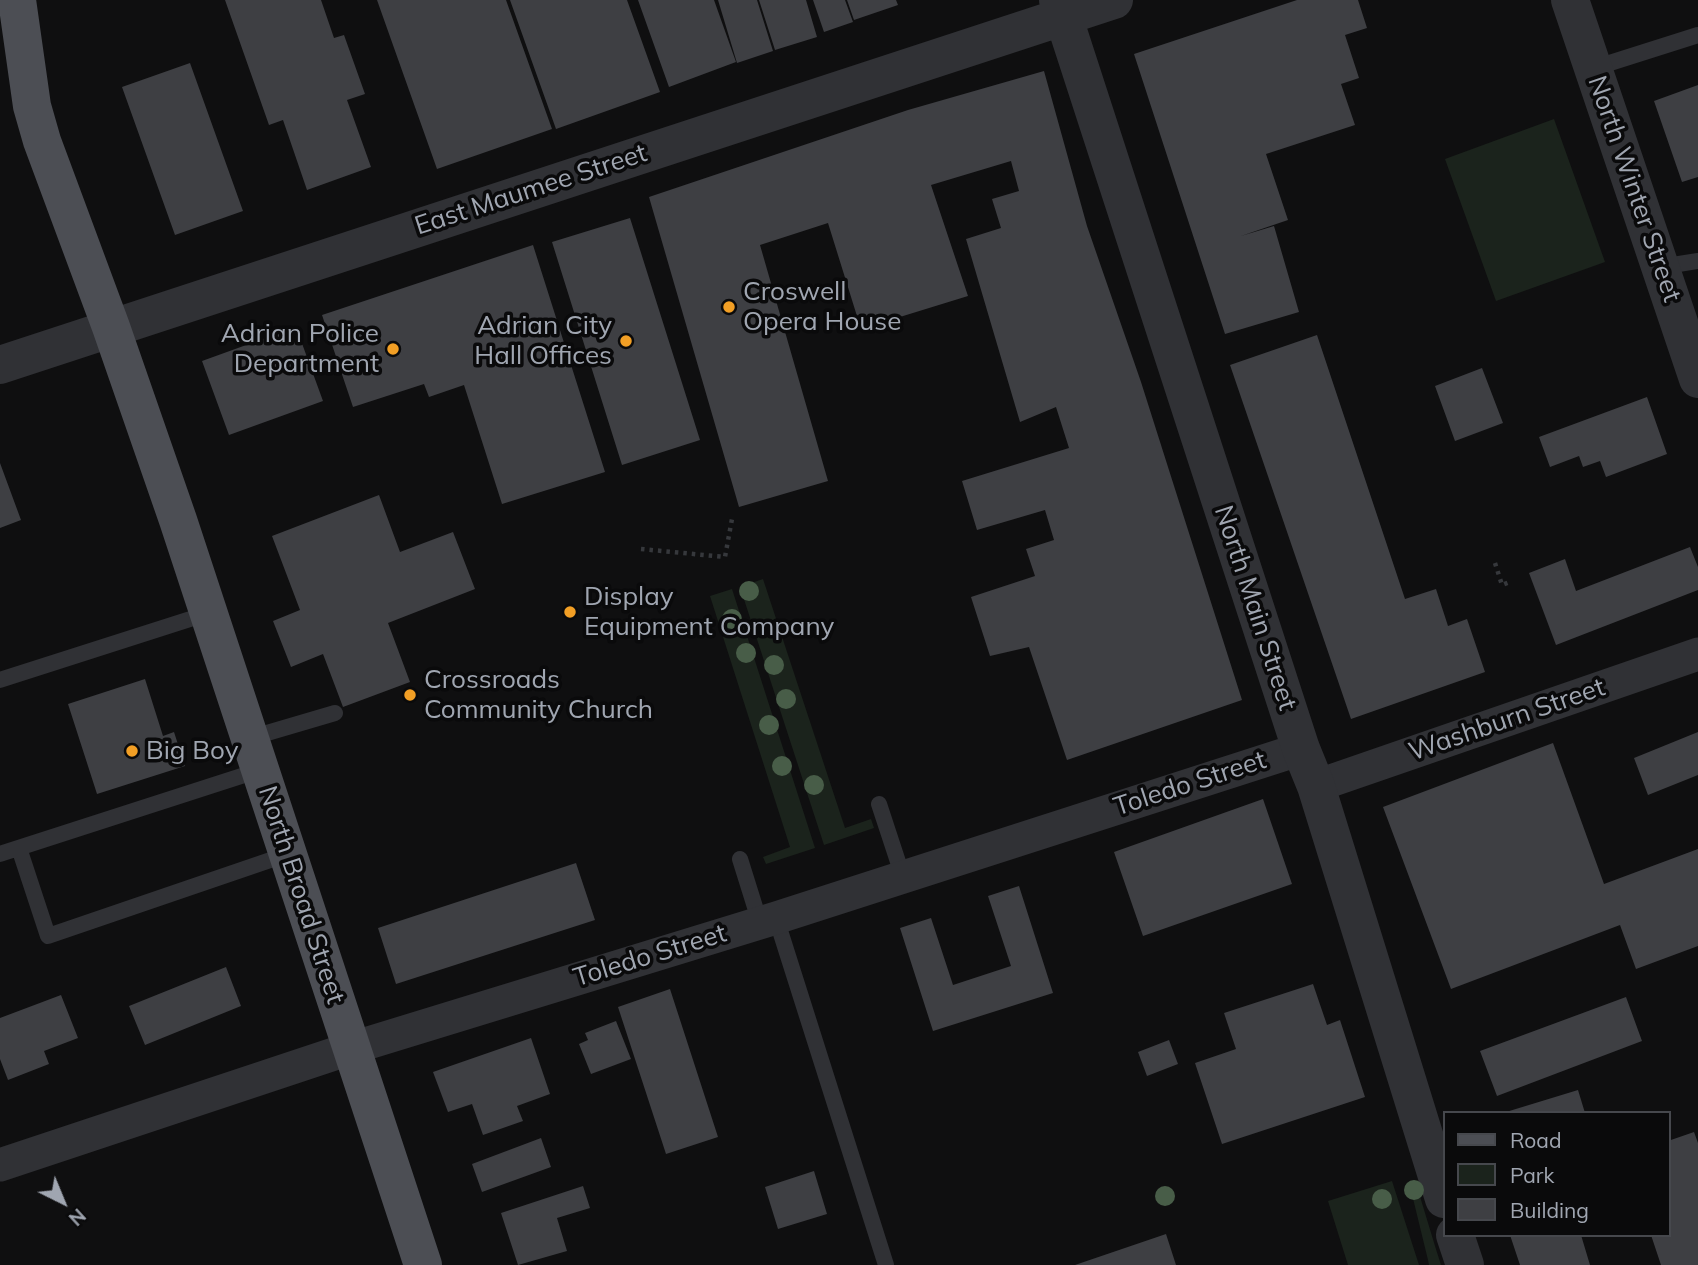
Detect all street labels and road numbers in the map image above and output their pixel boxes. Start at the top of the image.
street label: North Winter Street [1581,72,1687,306]
street label: East Maumee Street [411,138,651,242]
street label: North Main Street [1207,502,1303,714]
street label: Washburn Street [1405,672,1609,768]
street label: Toledo Street [1110,745,1270,823]
street label: North Broad Street [251,782,351,1008]
street label: Toledo Street [570,918,730,994]

